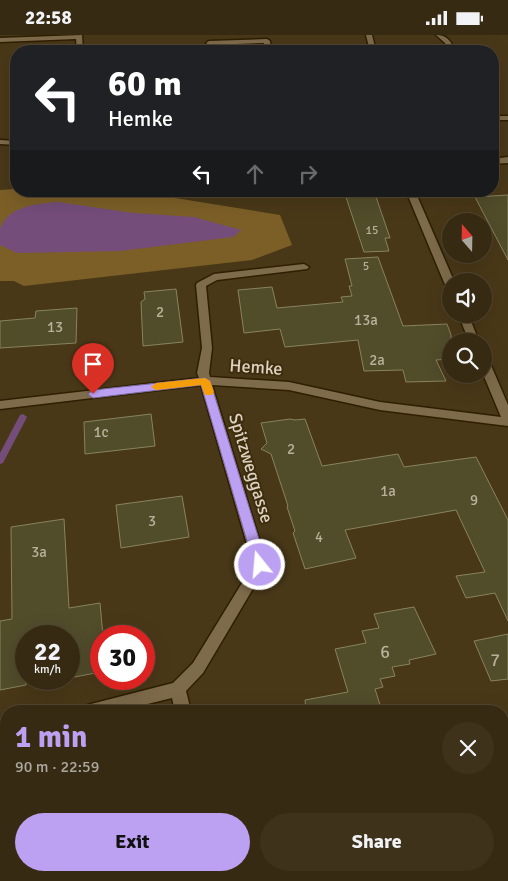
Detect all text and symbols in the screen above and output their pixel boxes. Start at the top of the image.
text: 22:58 [25,6,72,30]
text: 60 m [108,62,182,105]
icon: left [25,65,90,130]
text: Hemke [108,105,173,132]
icon: left [188,160,216,188]
icon: ahead [241,160,269,188]
icon: right [294,160,322,188]
north arrow [442,213,492,263]
map controls [442,213,492,383]
house number: 15 [366,223,378,238]
house number: 5 [363,259,369,274]
button: sound [442,273,492,323]
house number: 2 [156,303,164,321]
house number: 13a [354,311,378,329]
house number: 13 [47,318,63,336]
button: search [442,333,492,383]
pin [72,343,114,394]
icon: arrive [79,350,107,378]
house number: 2a [369,351,385,369]
street label: Hemke [229,354,283,380]
street label: Spitzweggasse [224,410,278,526]
house number: 1c [93,423,109,441]
house number: 2 [287,440,295,458]
house number: 1a [380,482,396,500]
house number: 9 [470,491,478,509]
house number: 3 [148,512,156,530]
house number: 4 [315,528,323,546]
position arrow [233,538,285,590]
house number: 3a [31,543,47,561]
speed limit sign: 30 [90,625,155,690]
text: 22 [34,636,61,667]
house number: 6 [380,641,390,663]
house number: 7 [490,649,500,671]
text: km/h [34,662,61,677]
text: 1 min [15,719,87,756]
button: close [442,722,494,774]
text: 90 m · 22:59 [15,757,99,777]
button: Exit [15,813,250,871]
button: Share [260,813,494,871]

